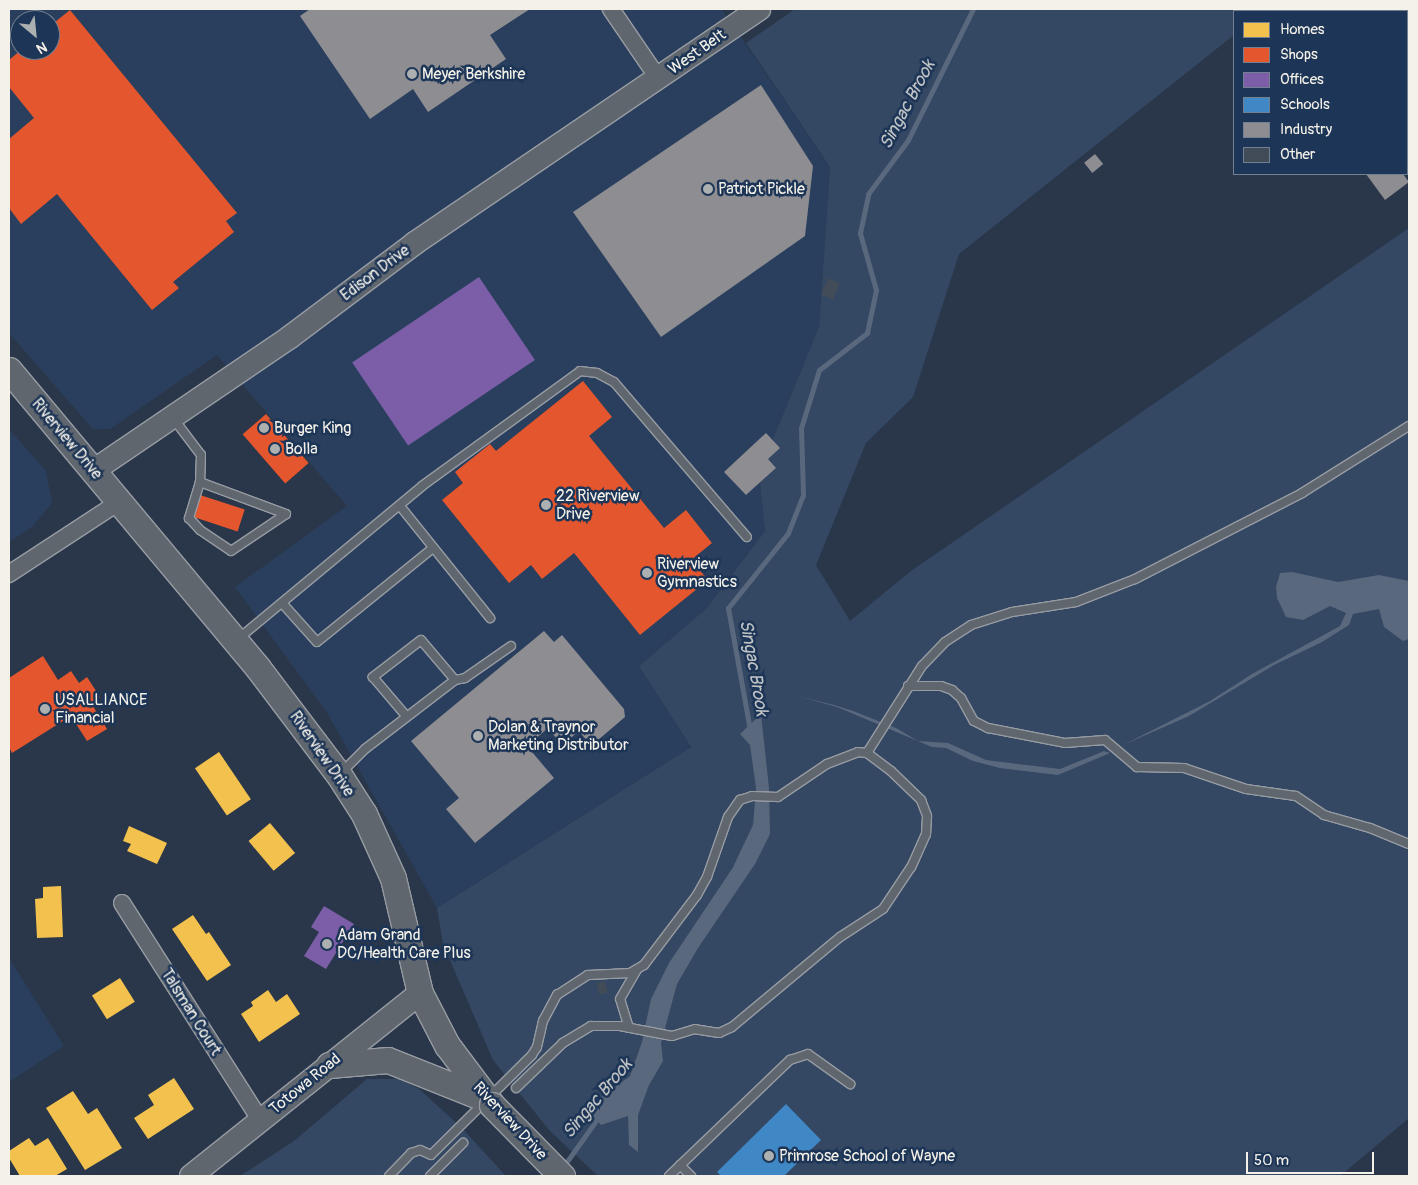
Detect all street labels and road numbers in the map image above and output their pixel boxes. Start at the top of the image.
street label: West Belt [665,25,729,79]
street label: Edison Drive [337,241,413,305]
street label: Riverview Drive [28,395,106,483]
street label: Riverview Drive [286,708,358,800]
street label: Talsman Court [157,965,225,1059]
street label: Totowa Road [265,1049,345,1119]
street label: Riverview Drive [469,1078,551,1164]

